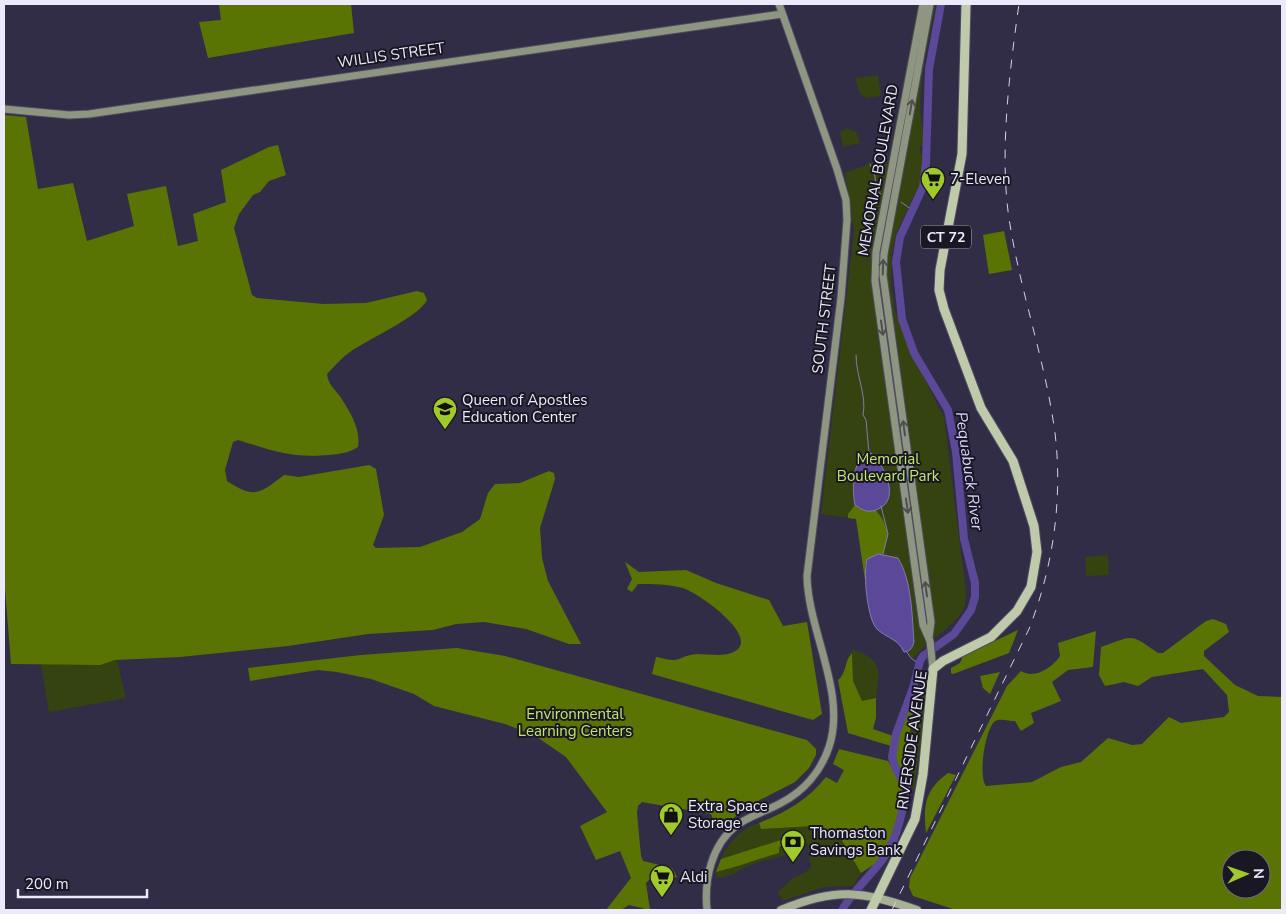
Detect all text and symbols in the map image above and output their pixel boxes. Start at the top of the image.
street label: WILLIS STREET [336,38,446,72]
street label: MEMORIAL BOULEVARD [853,83,903,257]
one-way arrow [907,99,917,115]
supermarket icon: 7-Eleven [920,166,946,200]
place label: 7-Eleven [950,169,1010,189]
road number: CT 72 [921,226,971,248]
one-way arrow [879,259,888,275]
street label: SOUTH STREET [807,263,841,375]
one-way arrow [877,319,887,335]
place label: Queen of Apostles Education Center [462,390,587,427]
school or university icon: Queen of Apostles Education Center [432,396,458,430]
water label: Pequabuck River [950,410,988,533]
one-way arrow [899,420,909,436]
park label: Memorial Boulevard Park [837,449,940,486]
one-way arrow [902,498,912,514]
one-way arrow [921,581,931,597]
street label: RIVERSIDE AVENUE [892,669,932,811]
park label: Environmental Learning Centers [518,704,632,741]
place label: Extra Space Storage [688,796,768,833]
shop icon: Extra Space Storage [658,802,684,836]
place label: Thomaston Savings Bank [810,823,901,860]
bank icon: Thomaston Savings Bank [780,829,806,863]
north arrow [1221,849,1271,899]
supermarket icon: Aldi [649,864,675,898]
scale bar [18,866,146,898]
place label: Aldi [680,867,708,887]
text: N [1249,868,1268,879]
text: 200 m [25,874,69,894]

